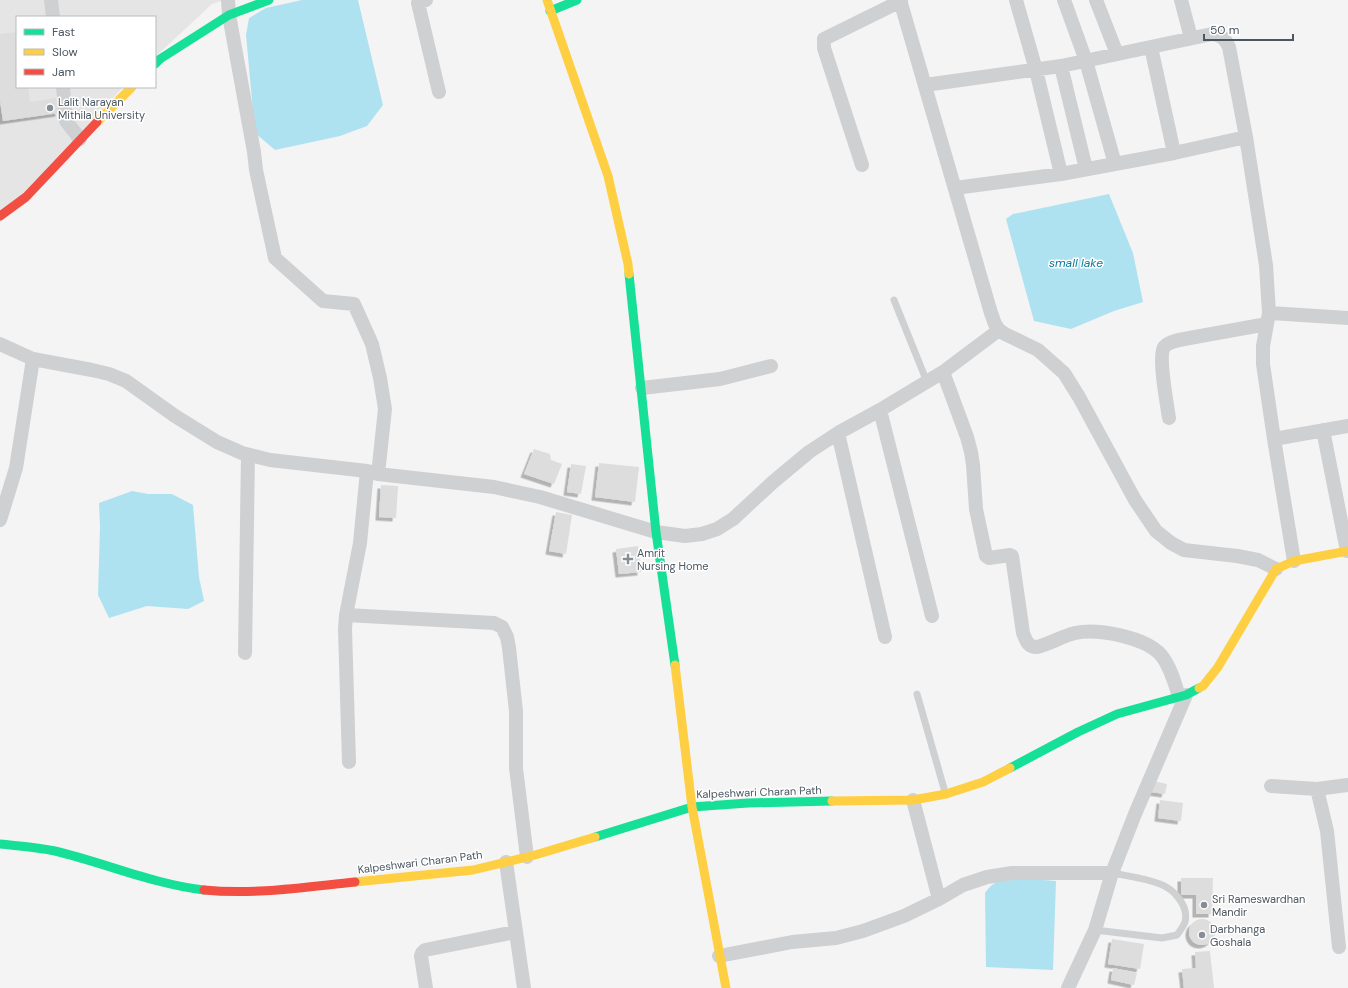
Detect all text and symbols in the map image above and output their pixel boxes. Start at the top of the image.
legend [16,16,156,88]
scale bar [1204,16,1293,42]
text: 50 m [1210,22,1239,38]
text: Fast [52,24,75,40]
text: Slow [52,44,78,60]
text: Jam [52,64,75,80]
place label: Lalit Narayan Mithila University [58,95,145,122]
marker: Lalit Narayan Mithila University [45,103,55,113]
water label: small lake [1049,255,1103,271]
place label: Amrit Nursing Home [637,546,709,573]
marker: Amrit Nursing Home [622,553,634,565]
street label: Kalpeshwari Charan Path [696,783,822,801]
street label: Kalpeshwari Charan Path [357,847,483,877]
place label: Sri Rameswardhan Mandir [1212,892,1305,919]
marker: Sri Rameswardhan Mandir [1199,900,1209,910]
place label: Darbhanga Goshala [1210,922,1265,949]
marker: Darbhanga Goshala [1197,930,1207,940]

